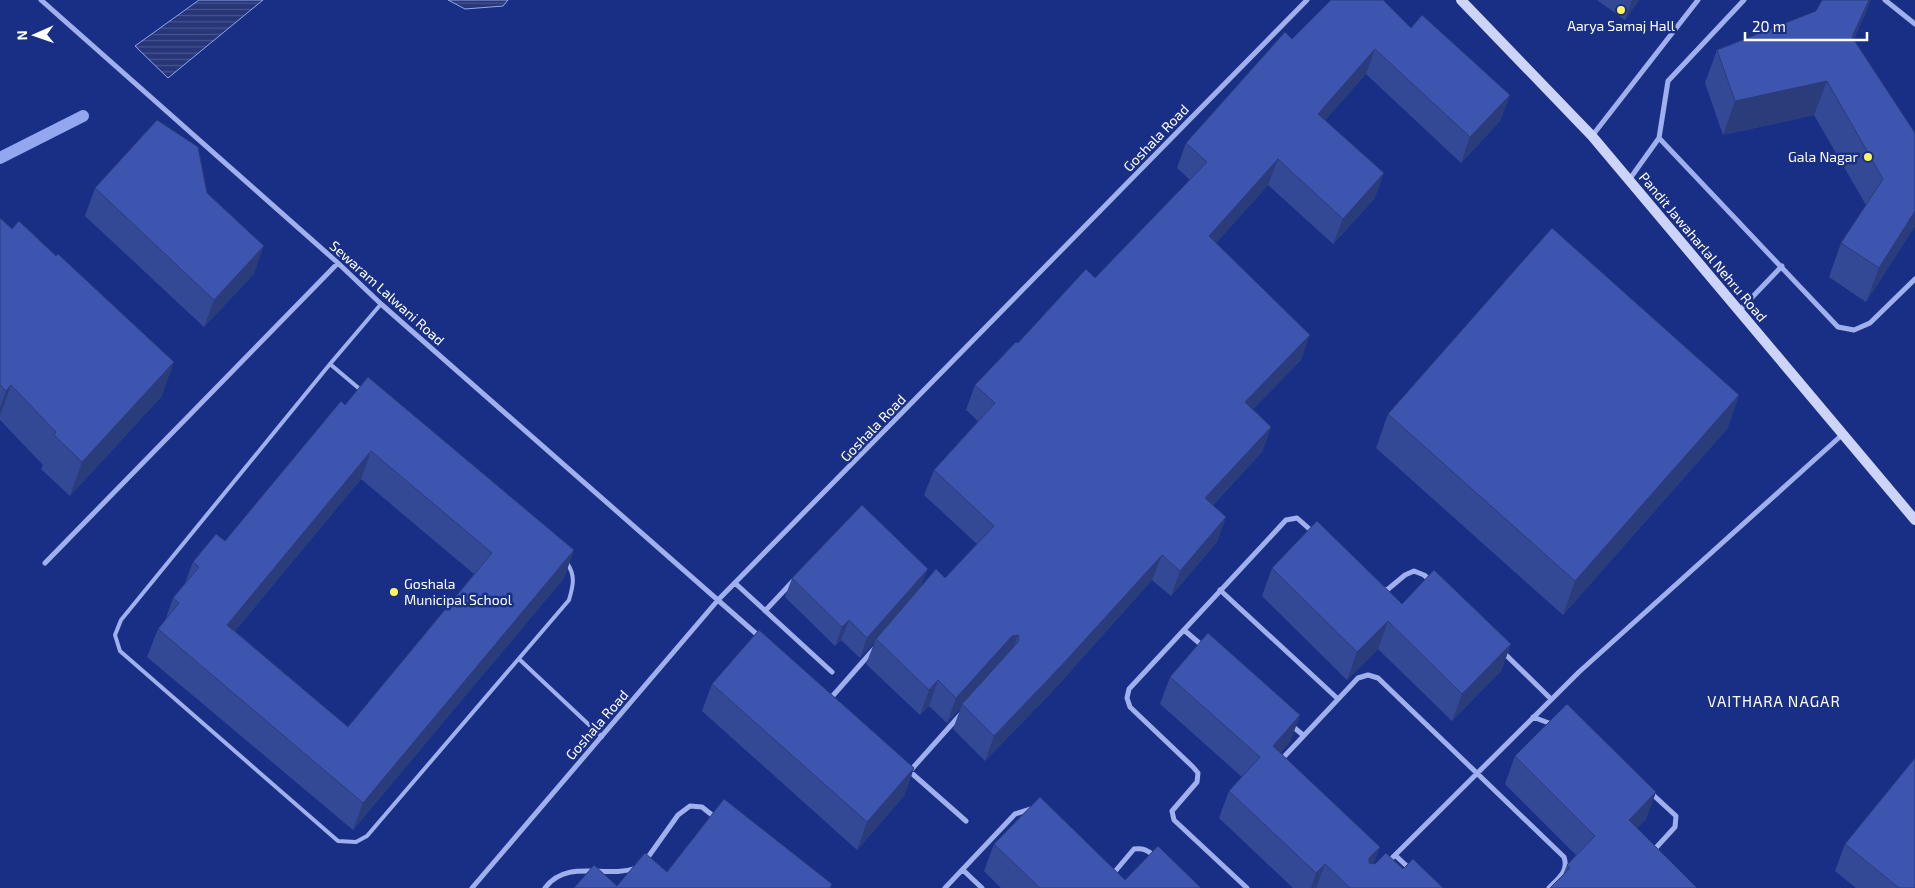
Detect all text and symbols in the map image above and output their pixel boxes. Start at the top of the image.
marker: Aarya Samaj Hall [1615,4,1627,16]
north arrow [10,10,60,60]
scale bar [1745,10,1868,42]
place label: Aarya Samaj Hall [1567,17,1676,34]
text: 20 m [1752,17,1786,35]
text: N [13,30,30,41]
street label: Goshala Road [1119,100,1192,175]
place label: Gala Nagar [1788,148,1858,165]
marker: Gala Nagar [1862,151,1874,163]
street label: Pandit Jawaharlal Nehru Road [1636,168,1771,325]
street label: Sewaram Lalwani Road [327,237,448,349]
street label: Goshala Road [836,390,909,465]
place label: Goshala Municipal School [404,575,513,608]
marker: Goshala Municipal School [388,586,400,598]
street label: Goshala Road [562,686,632,763]
district label: VAITHARA NAGAR [1707,692,1841,710]

